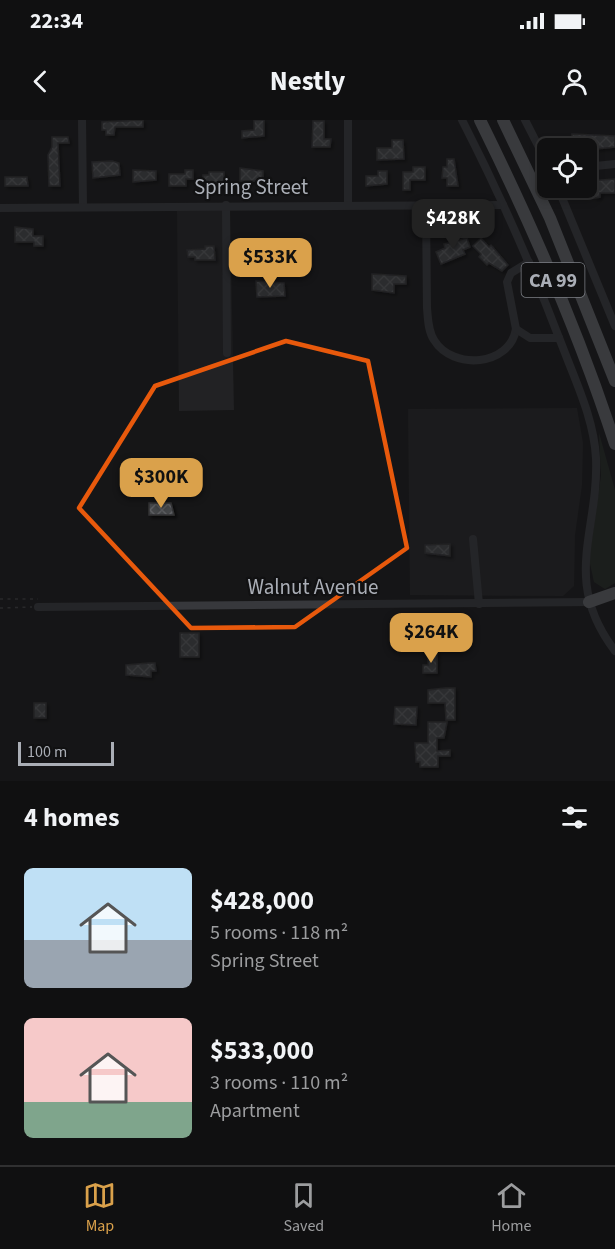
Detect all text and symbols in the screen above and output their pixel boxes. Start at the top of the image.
text: 22:34 [30,5,83,37]
text: Nestly [270,62,345,101]
icon: back [24,65,57,98]
icon: person [558,65,591,98]
map controls [537,138,597,198]
button: locate [537,138,597,198]
street label: Spring Street [194,172,308,202]
pin: $428K [411,199,495,250]
text: $428K [426,204,480,232]
pin: $533K [228,238,312,289]
text: $533K [243,243,297,271]
road number: CA 99 [522,263,584,297]
pin: $300K [119,458,203,509]
text: $300K [134,463,188,491]
street label: Walnut Avenue [247,572,379,602]
pin: $264K [389,613,473,664]
text: $264K [404,618,458,646]
scale bar [18,739,114,766]
text: 100 m [27,741,67,763]
text: 4 homes [24,799,119,836]
icon: filters [558,801,591,834]
text: $428,000 [210,882,314,919]
icon: home [72,892,144,964]
text: 5 rooms · 118 m² [210,919,348,947]
text: Spring Street [210,947,319,975]
text: $533,000 [210,1032,314,1069]
icon: home [72,1042,144,1114]
text: 3 rooms · 110 m² [210,1069,348,1097]
text: Apartment [210,1097,300,1125]
tab: Map [83,1179,116,1237]
tab: Saved [283,1179,324,1237]
tab: Home [491,1179,532,1237]

